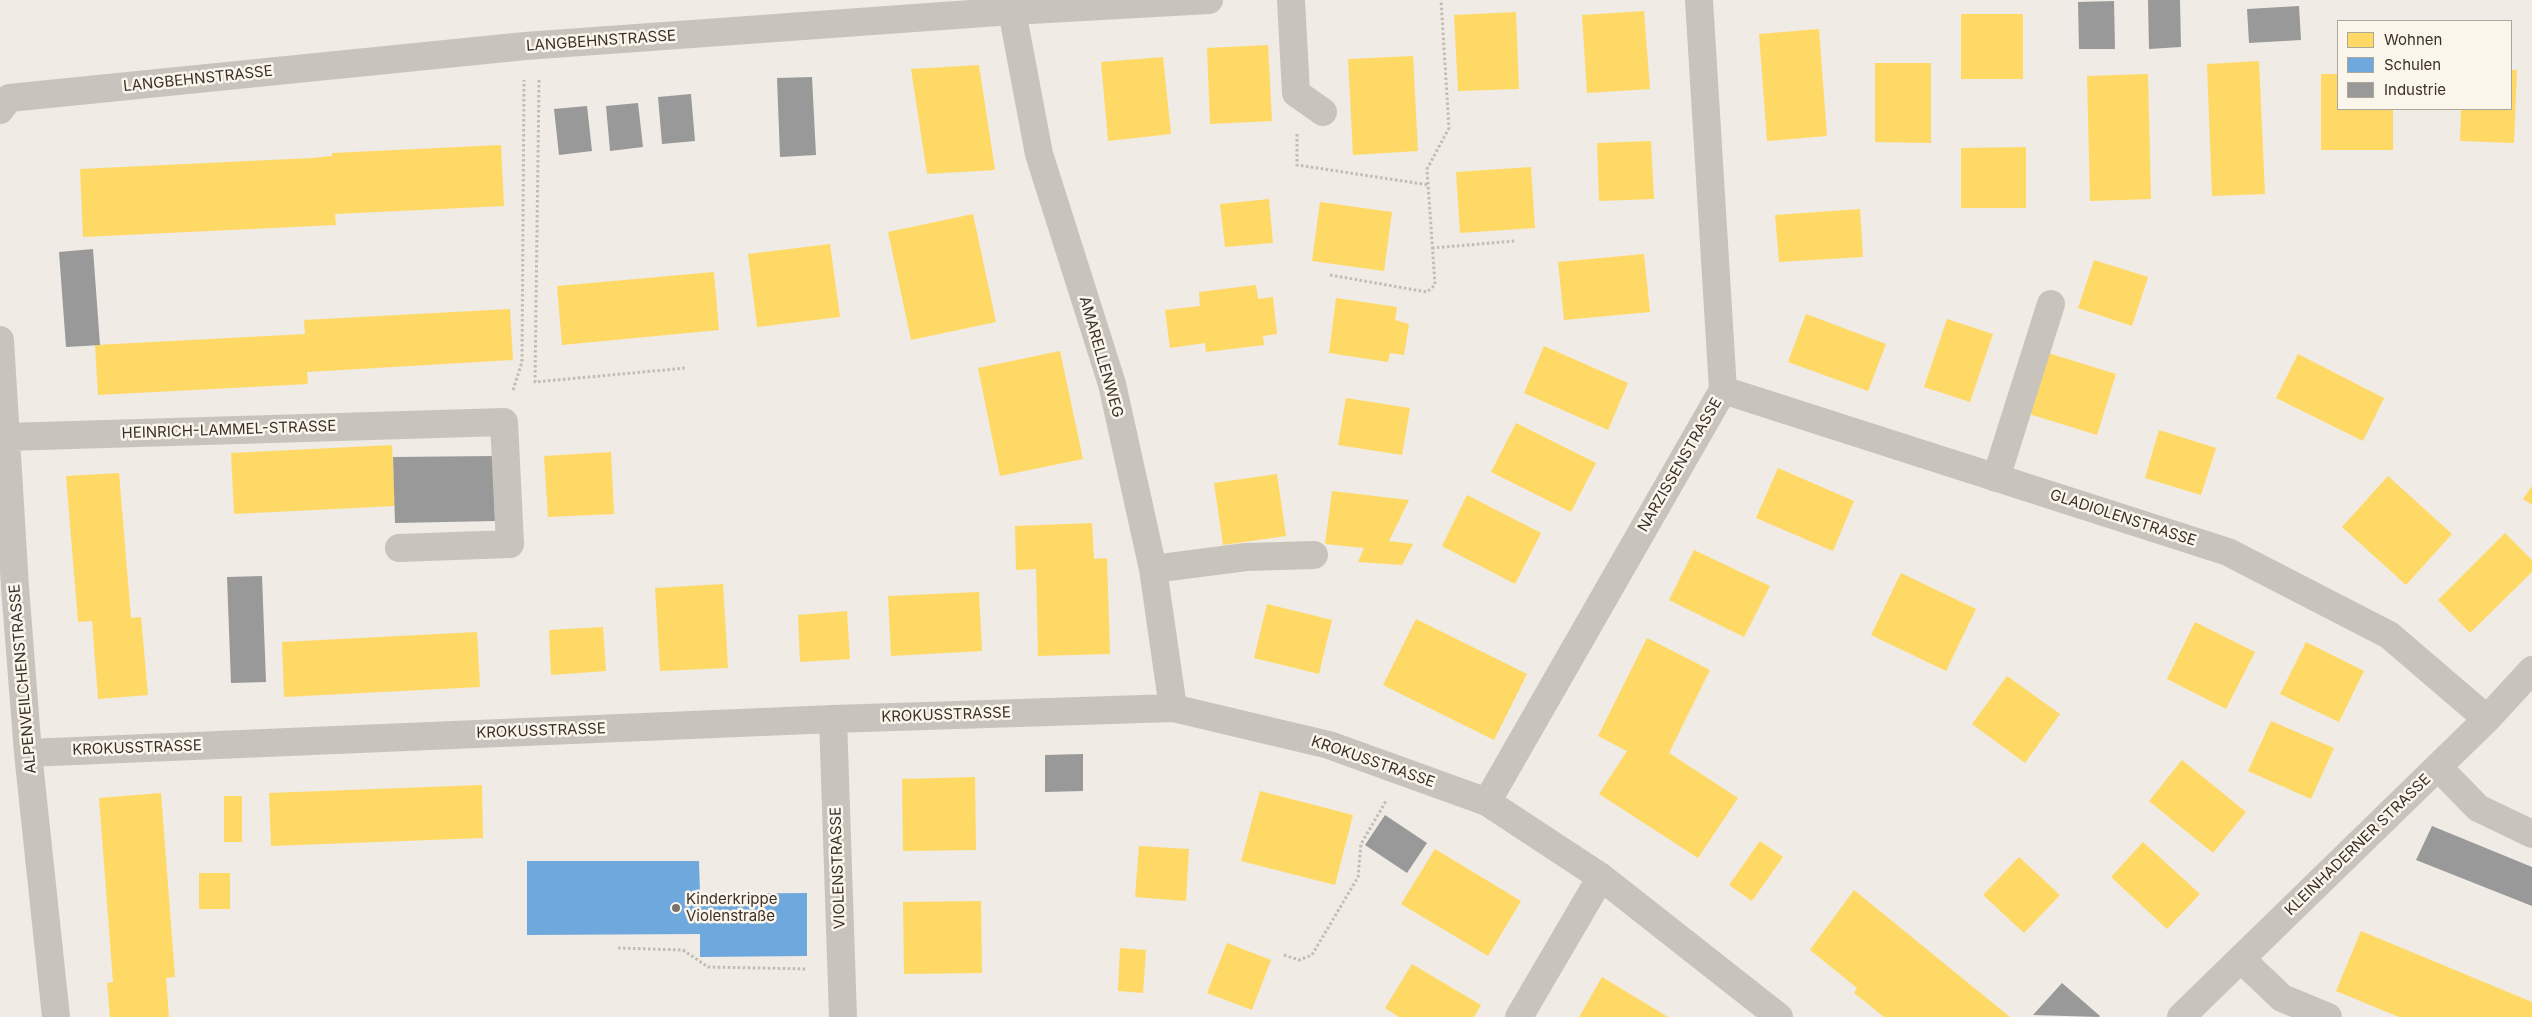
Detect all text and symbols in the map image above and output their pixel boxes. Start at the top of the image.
legend [2337,20,2512,110]
street label: LANGBEHNSTRASSE [525,27,677,55]
text: Wohnen [2384,30,2442,49]
text: Schulen [2384,55,2441,74]
street label: LANGBEHNSTRASSE [122,62,274,96]
text: Industrie [2384,80,2446,99]
street label: AMARELLENWEG [1075,294,1127,420]
street label: NARZISSENSTRASSE [1634,395,1726,535]
street label: HEINRICH-LAMMEL-STRASSE [121,417,337,443]
street label: GLADIOLENSTRASSE [2048,486,2198,550]
street label: ALPENVEILCHENSTRASSE [6,583,40,775]
street label: KROKUSSTRASSE [881,704,1011,726]
street label: KROKUSSTRASSE [476,720,606,742]
street label: KROKUSSTRASSE [1309,732,1437,792]
street label: KROKUSSTRASSE [72,737,202,759]
street label: KLEINHADERNER STRASSE [2281,771,2435,919]
street label: VIOLENSTRASSE [827,807,849,929]
place label: Kinderkrippe Violenstraße [686,890,777,925]
marker: Kinderkrippe Violenstraße [670,902,682,914]

